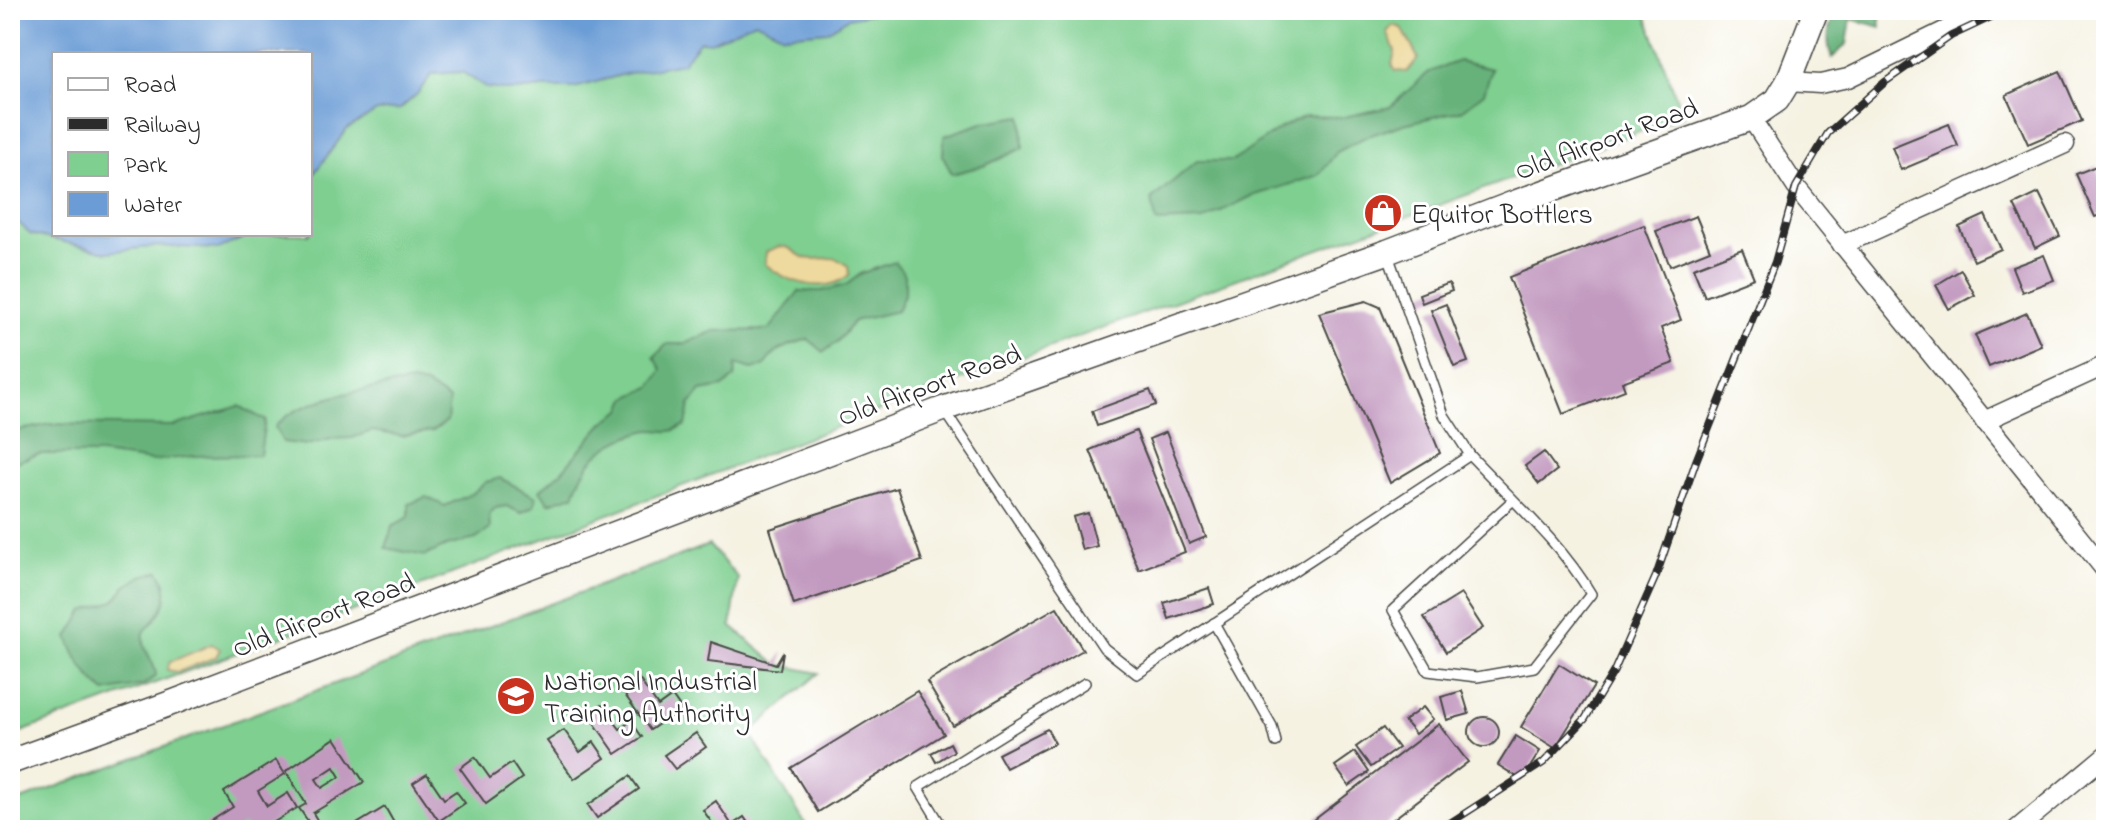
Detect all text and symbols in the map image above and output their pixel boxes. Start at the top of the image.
legend [52,52,312,236]
text: Road [124,69,177,104]
street label: Old Airport Road [1510,89,1705,193]
text: Railway [124,109,201,145]
text: Park [124,149,168,184]
text: Water [124,189,182,224]
shop icon: Equitor Bottlers [1362,192,1404,234]
place label: Equitor Bottlers [1411,196,1593,237]
street label: Old Airport Road [833,335,1028,439]
street label: Old Airport Road [227,564,422,671]
place label: National Industrial Training Authority [544,663,757,736]
school or university icon: National Industrial Training Authority [495,675,537,717]

